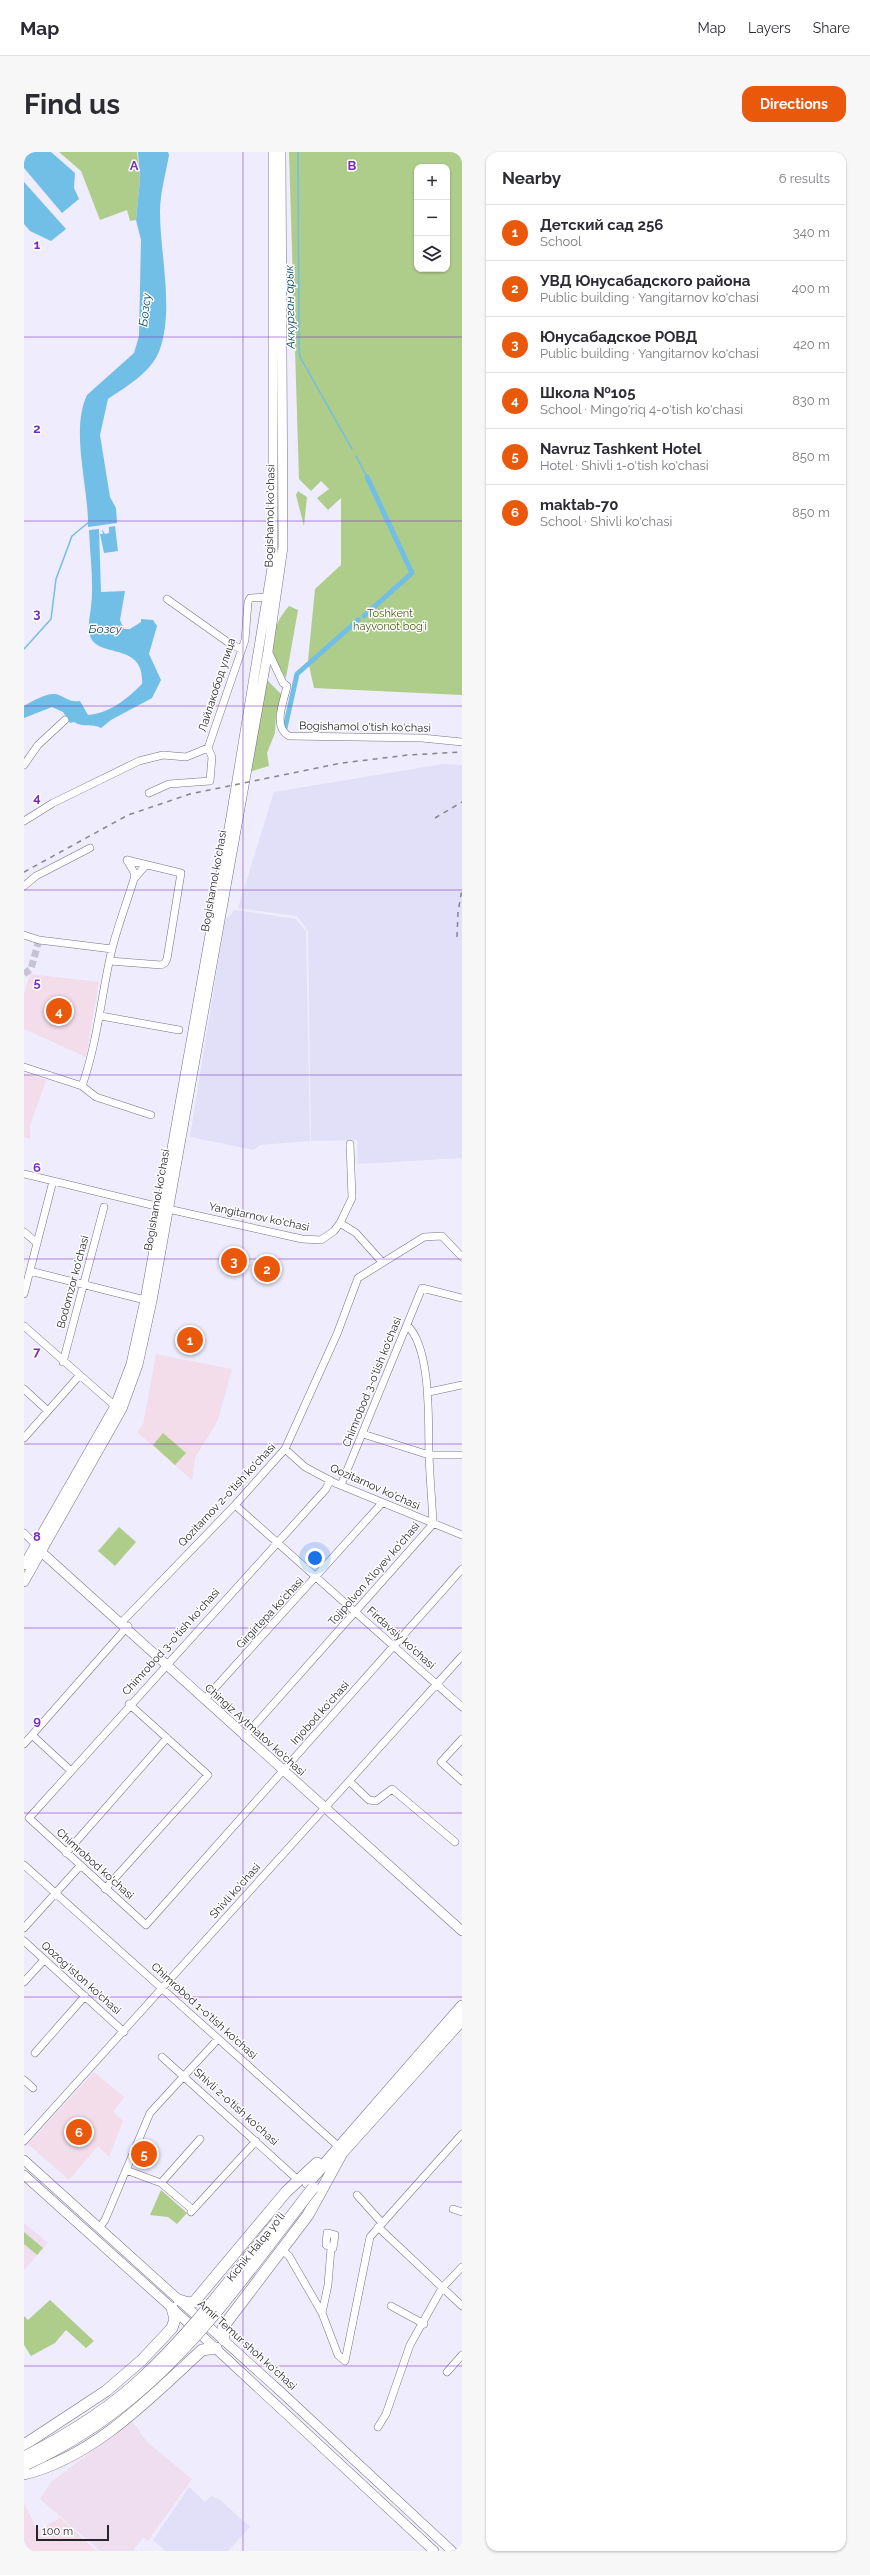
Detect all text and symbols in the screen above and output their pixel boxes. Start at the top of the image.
text: Map [20,17,59,39]
text: Map [698,20,726,36]
text: Layers [748,20,791,36]
text: Share [813,20,850,36]
button: Directions [742,86,846,122]
text: Find us [24,88,120,121]
text: A [130,158,139,173]
text: B [348,158,357,173]
map controls [414,164,450,272]
button: + [414,164,450,200]
text: Nearby [502,168,561,188]
text: 6 results [779,171,830,186]
button: − [414,200,450,236]
text: Детский сад 256 [540,216,663,234]
text: 1 [512,225,518,240]
text: 340 m [793,225,830,240]
text: School [540,234,582,249]
button: layers [414,236,450,272]
text: 1 [34,237,41,252]
water label: Аккурган арык [282,265,298,350]
text: УВД Юнусабадского района [540,272,750,290]
text: 2 [511,281,519,296]
text: 400 m [792,281,830,296]
text: Public building · Yangitarnov ko'chasi [540,290,759,305]
water label: Бозсу [136,292,154,327]
text: Юнусабадское РОВД [540,328,697,346]
text: 3 [511,337,519,352]
text: 420 m [793,337,830,352]
text: Public building · Yangitarnov ko'chasi [540,346,759,361]
text: Школа №105 [540,384,636,402]
text: 4 [511,393,519,408]
text: 830 m [792,393,830,408]
text: School · Mingo'riq 4-o'tish ko'chasi [540,402,743,417]
text: 2 [33,421,41,436]
text: Navruz Tashkent Hotel [540,440,701,458]
text: 5 [511,449,519,464]
text: 850 m [792,449,830,464]
text: Hotel · Shivli 1-o'tish ko'chasi [540,458,709,473]
street label: Bogishamol ko'chasi [263,465,277,567]
text: maktab-70 [540,496,618,514]
text: 6 [511,505,519,520]
text: 850 m [792,505,830,520]
text: School · Shivli ko'chasi [540,514,672,529]
text: 3 [33,606,41,621]
park label: Toshkent hayvonot bogʻi [353,607,427,633]
water label: Бозсу [88,622,123,636]
street label: Лайлакобод улица [196,636,238,734]
street label: Bogishamol o'tish ko'chasi [299,719,431,735]
text: 4 [33,790,41,805]
street label: Bogishamol ko'chasi [199,829,229,933]
text: 5 [33,975,41,990]
pin: 4 [46,996,72,1026]
street label: Bogishamol ko'chasi [142,1148,172,1252]
text: 6 [33,1160,41,1175]
street label: Yangitarnov ko'chasi [208,1200,310,1234]
street label: Bodomzor ko'chasi [54,1234,92,1330]
pin: 3 [221,1246,247,1276]
pin: 2 [254,1254,280,1284]
street label: Chimrobod 3-o'tish ko'chasi [340,1315,404,1449]
pin: 1 [177,1325,203,1355]
text: 7 [33,1344,41,1359]
street label: Qozitarnov 2-o'tish ko'chasi [176,1441,278,1549]
street label: Qozitarnov ko'chasi [328,1461,422,1513]
street label: Tojipolvon A'loyev ko'chasi [326,1520,422,1628]
text: 8 [33,1529,41,1544]
your location [305,1548,325,1568]
street label: Girgirtepa ko'chasi [234,1575,306,1651]
street label: Chimrobod 3-o'tish ko'chasi [120,1586,222,1698]
street label: Firdavsiy ko'chasi [364,1604,438,1672]
street label: Injobod ko'chasi [288,1679,352,1747]
street label: Chingiz Aytmatov ko'chasi [202,1681,308,1779]
text: 9 [33,1713,41,1728]
street label: Chimrobod ko'chasi [54,1826,136,1902]
street label: Shivli ko'chasi [207,1861,263,1921]
street label: Qozog'iston ko'chasi [39,1939,123,2017]
street label: Chimrobod 1-o'tish ko'chasi [148,1960,260,2062]
street label: Shivli 2-o'tish ko'chasi [191,2066,281,2148]
pin: 6 [66,2117,92,2147]
pin: 5 [131,2139,157,2169]
street label: Kichik Halqa yo'li [224,2210,288,2284]
street label: Amir Temur shoh ko'chasi [195,2297,299,2393]
scale bar [36,2523,109,2542]
text: 100 m [42,2525,73,2538]

